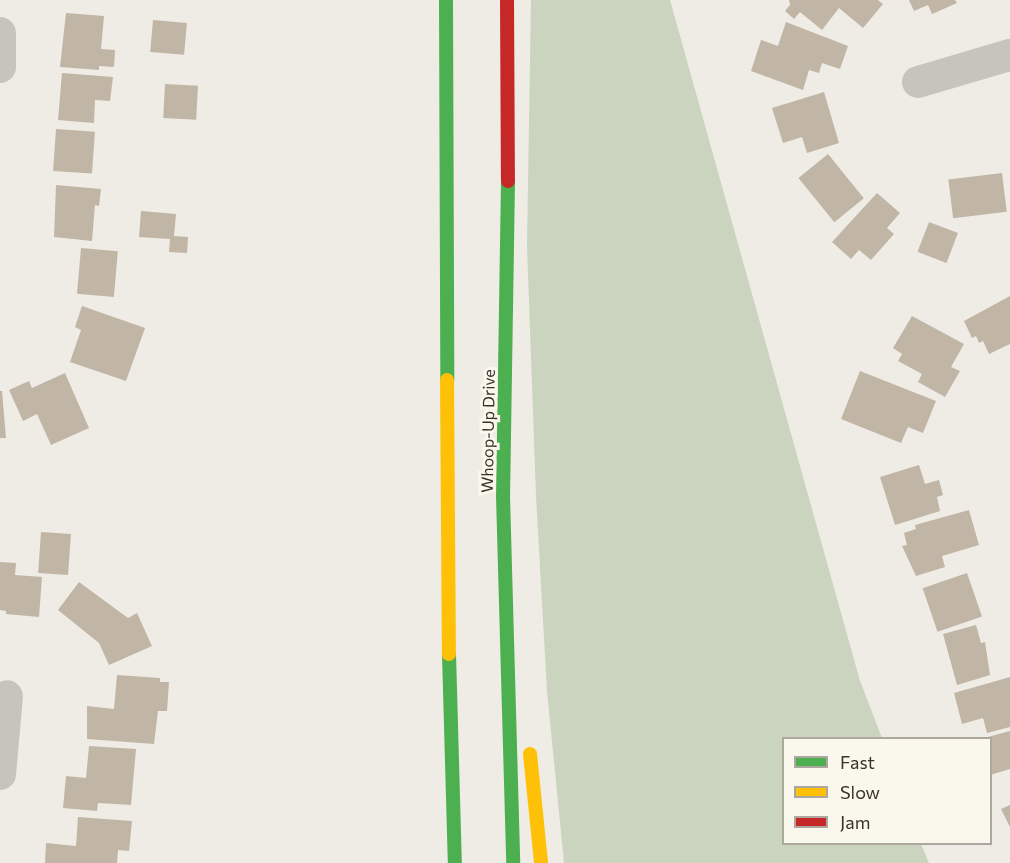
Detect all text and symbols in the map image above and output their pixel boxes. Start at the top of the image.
street label: Whoop-Up Drive [477,369,499,493]
legend [782,737,992,845]
text: Fast [840,751,875,773]
text: Slow [840,781,880,803]
text: Jam [840,811,870,833]

